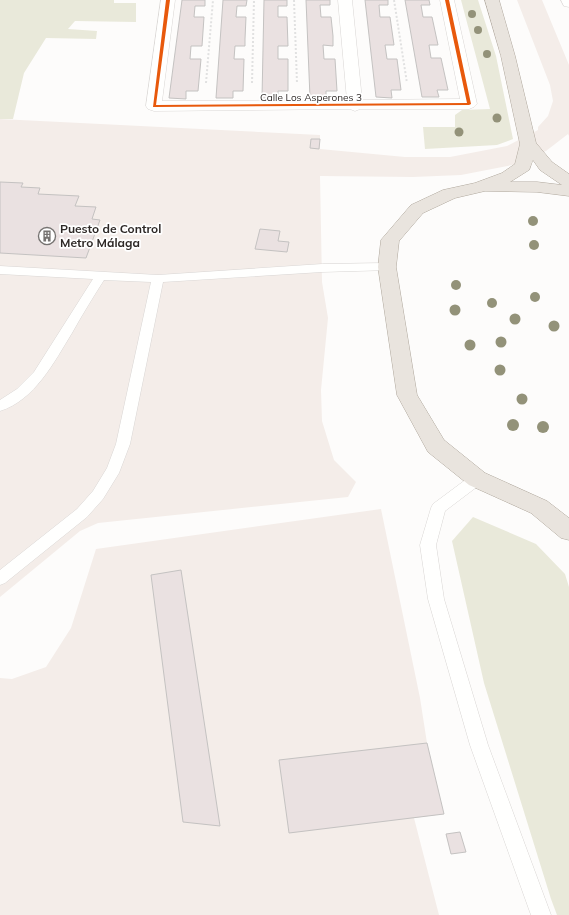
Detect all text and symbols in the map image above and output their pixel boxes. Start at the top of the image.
street label: Calle Los Asperones 3 [260,91,362,104]
place label: Puesto de Control Metro Málaga [60,221,161,250]
building icon: Puesto de Control Metro Málaga [37,226,57,246]

